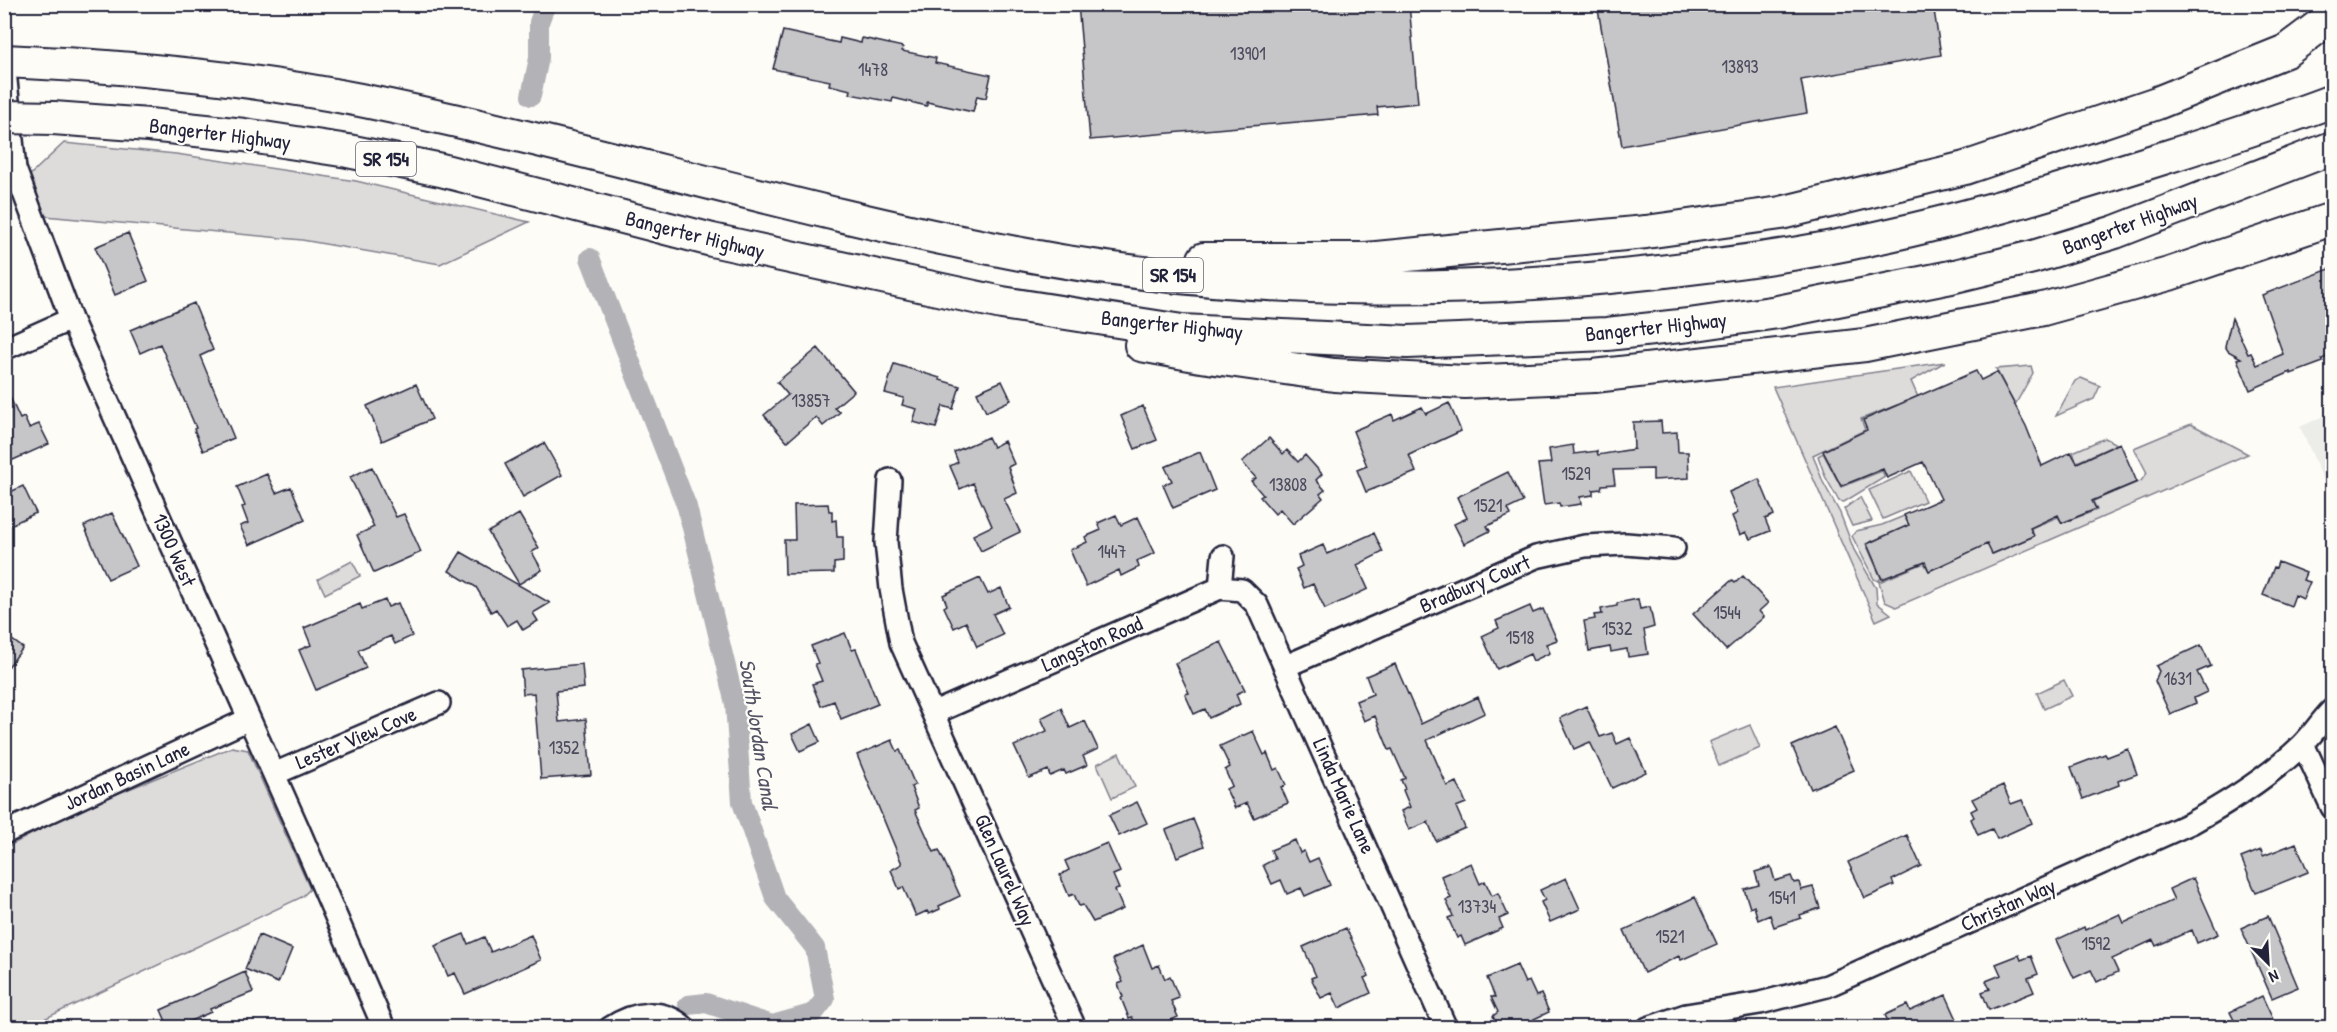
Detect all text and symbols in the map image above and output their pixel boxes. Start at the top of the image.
house number: 13901 [1230,41,1266,66]
house number: 13893 [1721,54,1759,79]
house number: 1478 [858,57,888,82]
street label: Bangerter Highway [148,110,293,157]
road number: SR 154 [356,142,416,176]
street label: Bangerter Highway [2058,186,2202,261]
street label: Bangerter Highway [623,203,768,266]
road number: SR 154 [1143,258,1203,292]
street label: Bangerter Highway [1100,303,1244,346]
street label: Bangerter Highway [1584,305,1728,348]
house number: 13857 [792,388,831,413]
house number: 1529 [1561,461,1591,486]
house number: 13808 [1269,472,1307,497]
house number: 1521 [1473,493,1503,518]
street label: 1300 West [145,509,204,592]
house number: 1447 [1098,539,1127,564]
street label: Bradbury Court [1415,547,1535,620]
house number: 1544 [1713,600,1741,625]
street label: Langston Road [1037,608,1147,679]
house number: 1532 [1602,616,1633,641]
house number: 1518 [1506,625,1534,650]
water label: South Jordan Canal [732,656,786,813]
house number: 1631 [2164,666,2192,691]
street label: Lester View Cove [291,699,421,776]
street label: Linda Marie Lane [1306,733,1383,858]
street label: Jordan Basin Lane [60,734,194,817]
house number: 1352 [549,735,580,760]
street label: Glen Laurel Way [968,809,1043,930]
street label: Christan Way [1956,871,2060,938]
house number: 1541 [1768,885,1796,910]
house number: 13734 [1458,894,1496,919]
house number: 1521 [1655,924,1685,949]
house number: 1592 [2081,931,2111,956]
north arrow [2238,933,2298,993]
text: N [2265,965,2282,989]

